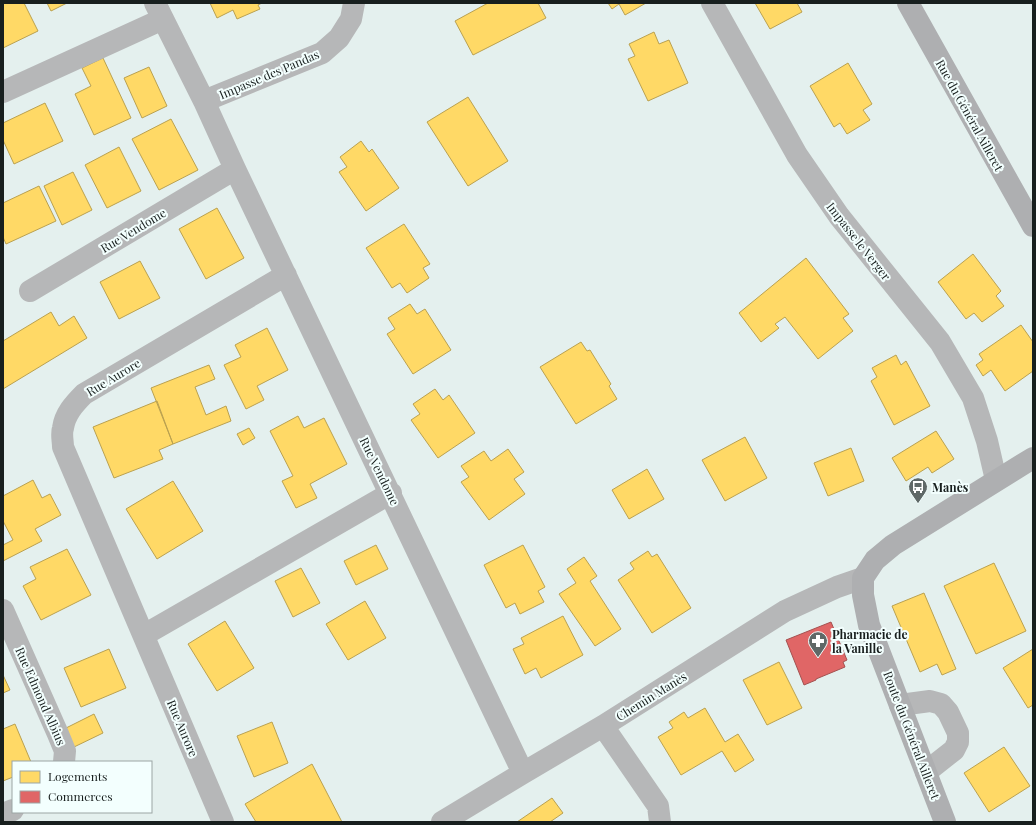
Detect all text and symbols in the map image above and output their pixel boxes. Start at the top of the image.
street label: Impasse des Pandas [217,46,321,102]
street label: Rue du Général Ailleret [933,56,1008,174]
street label: Impasse le Verger [823,199,895,284]
street label: Rue Vendome [97,204,169,256]
street label: Rue Aurore [83,355,143,399]
street label: Rue Vendome [357,434,403,508]
bus stop icon: Manès [907,476,929,504]
place label: Manès [932,479,969,495]
place label: Pharmacie de la Vanille [832,626,908,656]
pharmacy icon: Pharmacie de la Vanille [807,630,829,658]
street label: Rue Edmond Albius [12,644,70,748]
street label: Chemin Manès [613,668,689,724]
street label: Route du Général Ailleret [880,669,944,802]
street label: Rue Aurore [164,697,202,759]
legend [12,761,152,813]
text: Logements [48,768,107,784]
text: Commerces [48,788,113,804]

